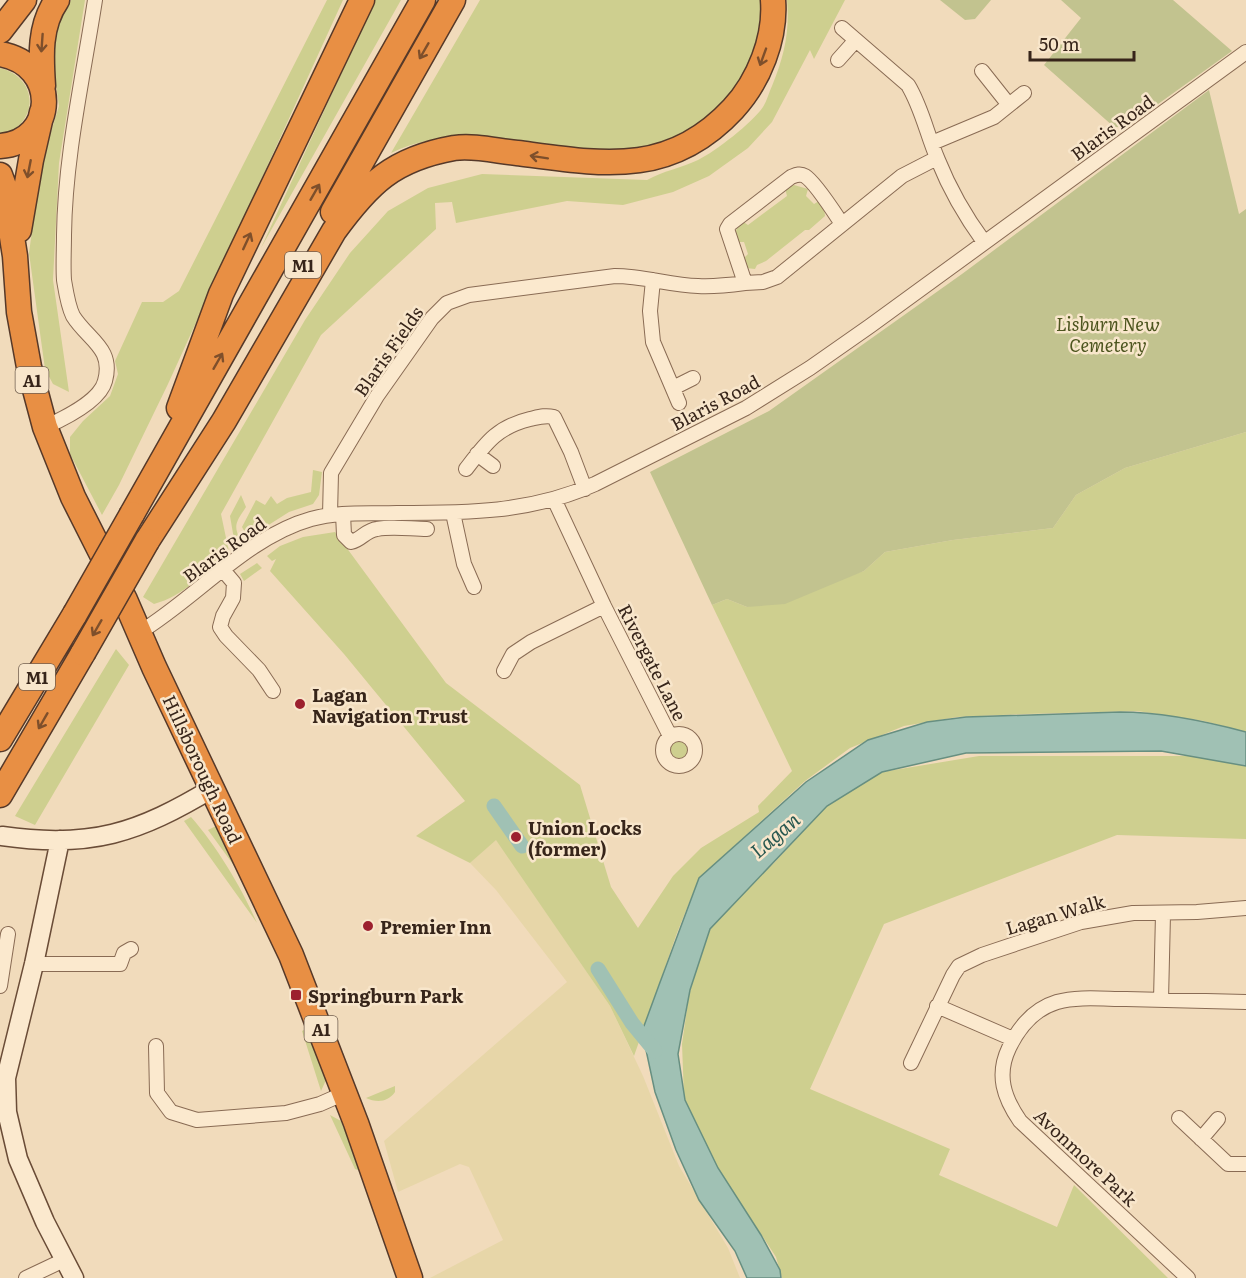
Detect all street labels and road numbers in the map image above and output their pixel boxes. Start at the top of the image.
street label: Blaris Road [1065,87,1159,167]
road number: M1 [285,252,321,278]
street label: Blaris Fields [347,300,429,402]
road number: A1 [15,367,48,393]
street label: Blaris Road [666,367,764,437]
street label: Blaris Road [177,509,271,589]
street label: Rivergate Lane [612,599,694,725]
road number: M1 [19,664,55,690]
street label: Hillsborough Road [157,690,249,848]
street label: Lagan Walk [1002,887,1109,941]
road number: A1 [304,1016,338,1042]
street label: Avonmore Park [1028,1102,1144,1213]

